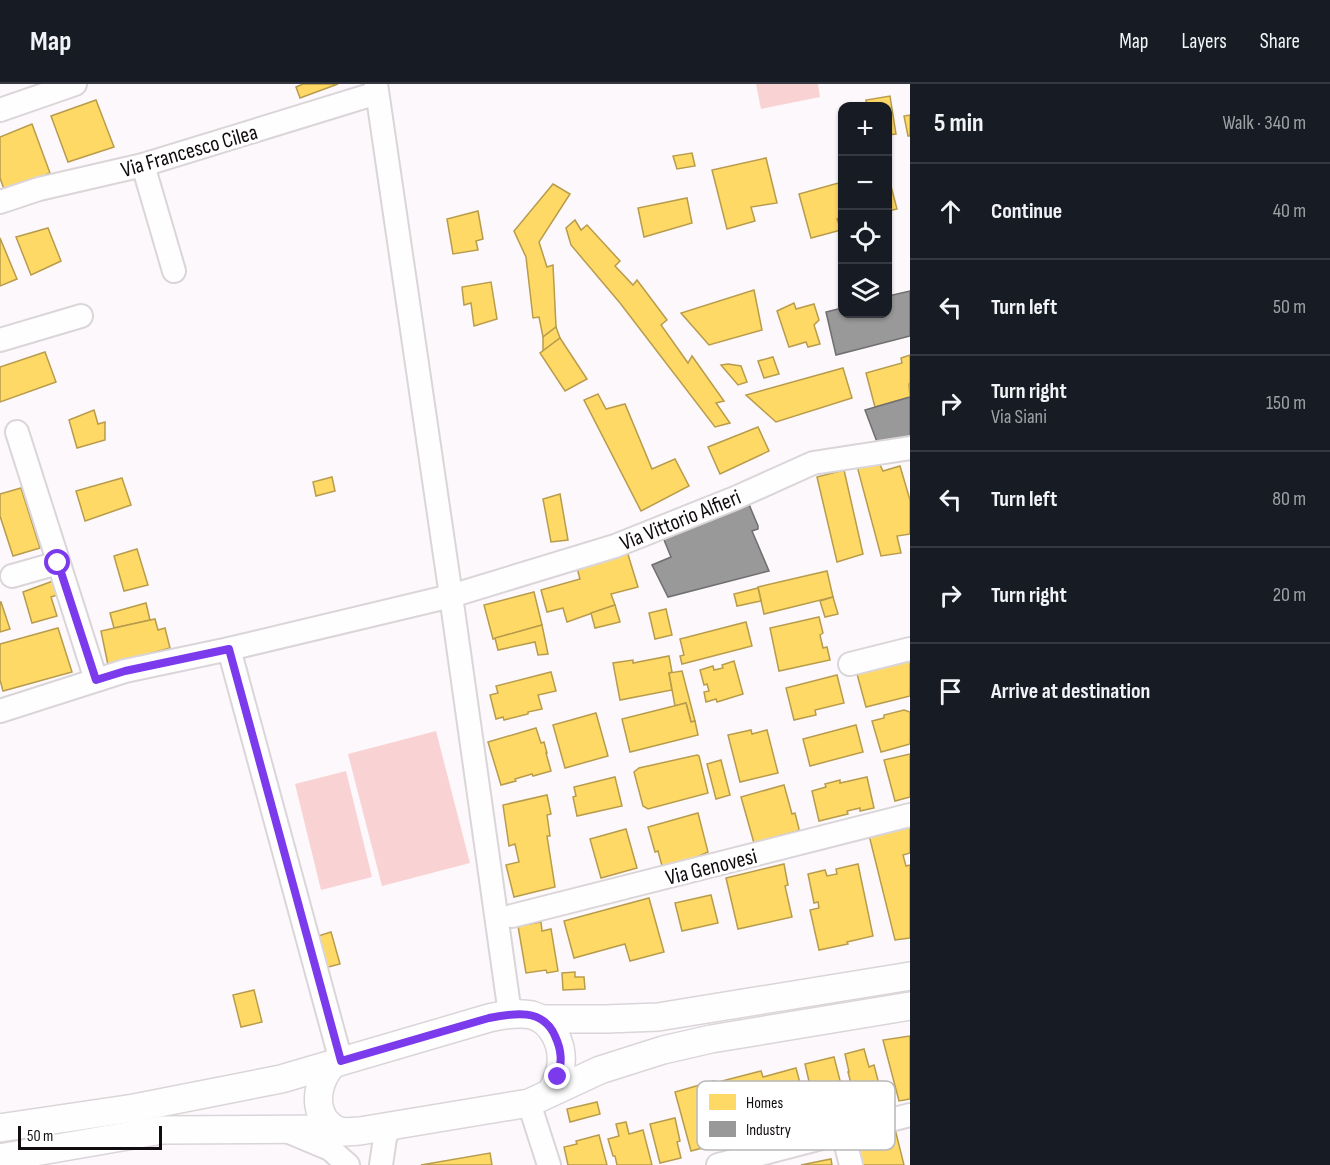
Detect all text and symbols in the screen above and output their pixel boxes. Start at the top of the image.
text: Map [30,25,71,58]
text: Map [1119,29,1148,54]
text: Layers [1181,29,1227,54]
text: Share [1260,29,1300,54]
map controls [838,102,892,318]
button: + [838,102,892,156]
text: 5 min [934,108,984,139]
text: Walk · 340 m [1222,111,1306,135]
street label: Via Francesco Cilea [118,119,261,184]
button: − [838,156,892,210]
icon: ahead [934,195,967,228]
text: Continue [991,198,1062,225]
text: 40 m [1273,199,1306,223]
button: locate [838,210,892,264]
button: layers [838,264,892,318]
icon: left [934,291,967,324]
text: Turn left [991,294,1057,321]
text: 50 m [1273,295,1306,319]
text: Turn right [991,378,1067,405]
icon: right [934,387,967,420]
text: 150 m [1266,391,1306,415]
text: Via Siani [991,405,1047,429]
icon: left [934,483,967,516]
street label: Via Vittorio Alfieri [616,484,745,557]
text: Turn left [991,486,1057,513]
text: 80 m [1272,487,1306,511]
route start [44,549,70,575]
icon: right [934,579,967,612]
text: Turn right [991,582,1067,609]
text: 20 m [1273,583,1306,607]
icon: arrive [934,675,967,708]
text: Arrive at destination [991,678,1150,705]
street label: Via Genovesi [663,843,760,892]
route end [544,1063,570,1089]
legend [697,1081,895,1150]
text: Homes [746,1094,783,1113]
text: Industry [746,1121,791,1140]
scale bar [18,1123,162,1150]
text: 50 m [27,1127,53,1146]

